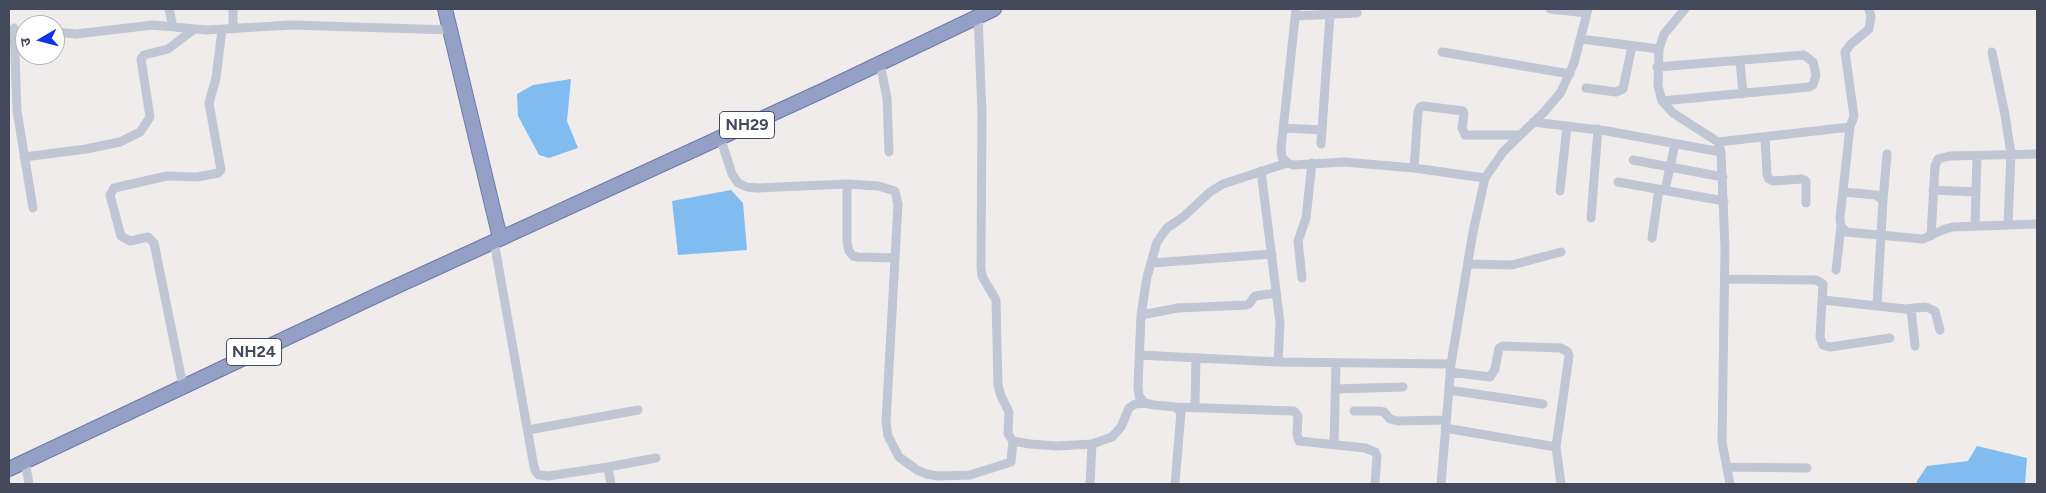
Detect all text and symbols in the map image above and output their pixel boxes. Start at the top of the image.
north arrow [15,15,65,65]
text: उ [17,37,35,47]
road number: NH29 [720,112,774,138]
road number: NH24 [226,338,282,366]

